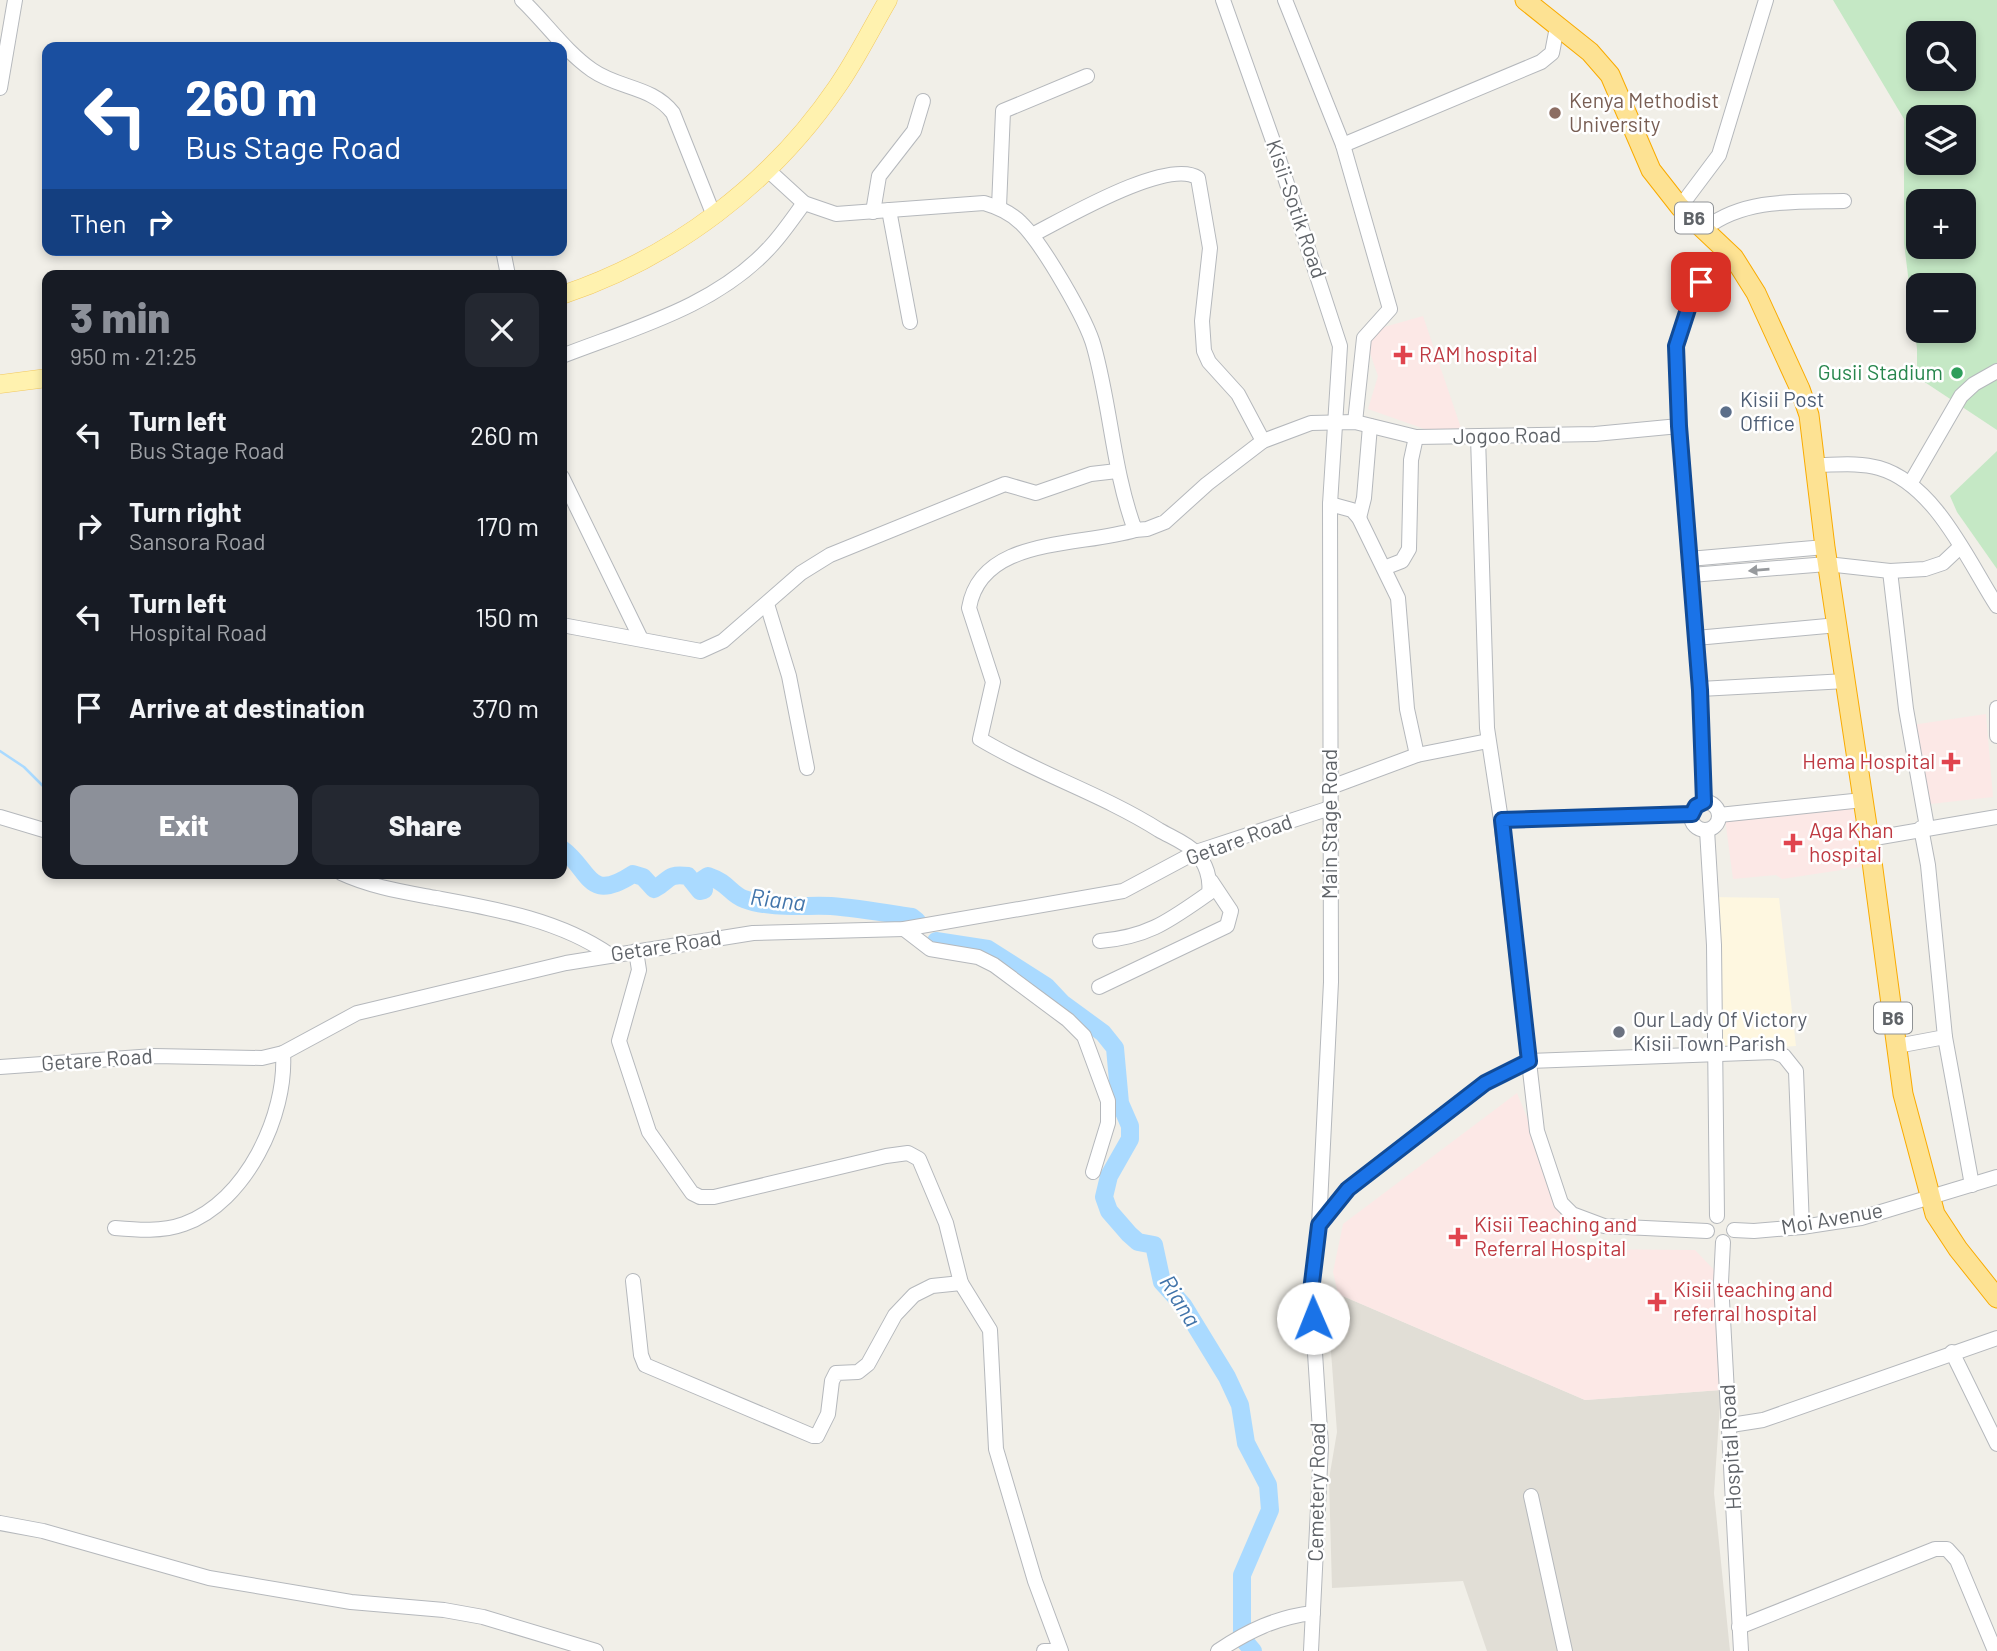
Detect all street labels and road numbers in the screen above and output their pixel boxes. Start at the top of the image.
street label: Kisii-Sotik Road [1262,136,1333,281]
road number: B6 [1675,202,1713,233]
street label: Jogoo Road [1453,421,1561,448]
street label: Main Stage Road [1316,749,1341,899]
street label: Getare Road [1182,808,1295,869]
street label: Getare Road [609,923,723,966]
road number: B6 [1874,1002,1912,1034]
street label: Getare Road [40,1042,153,1075]
street label: Moi Avenue [1779,1196,1885,1239]
street label: Hospital Road [1714,1383,1745,1511]
street label: Cemetery Road [1302,1422,1329,1562]

